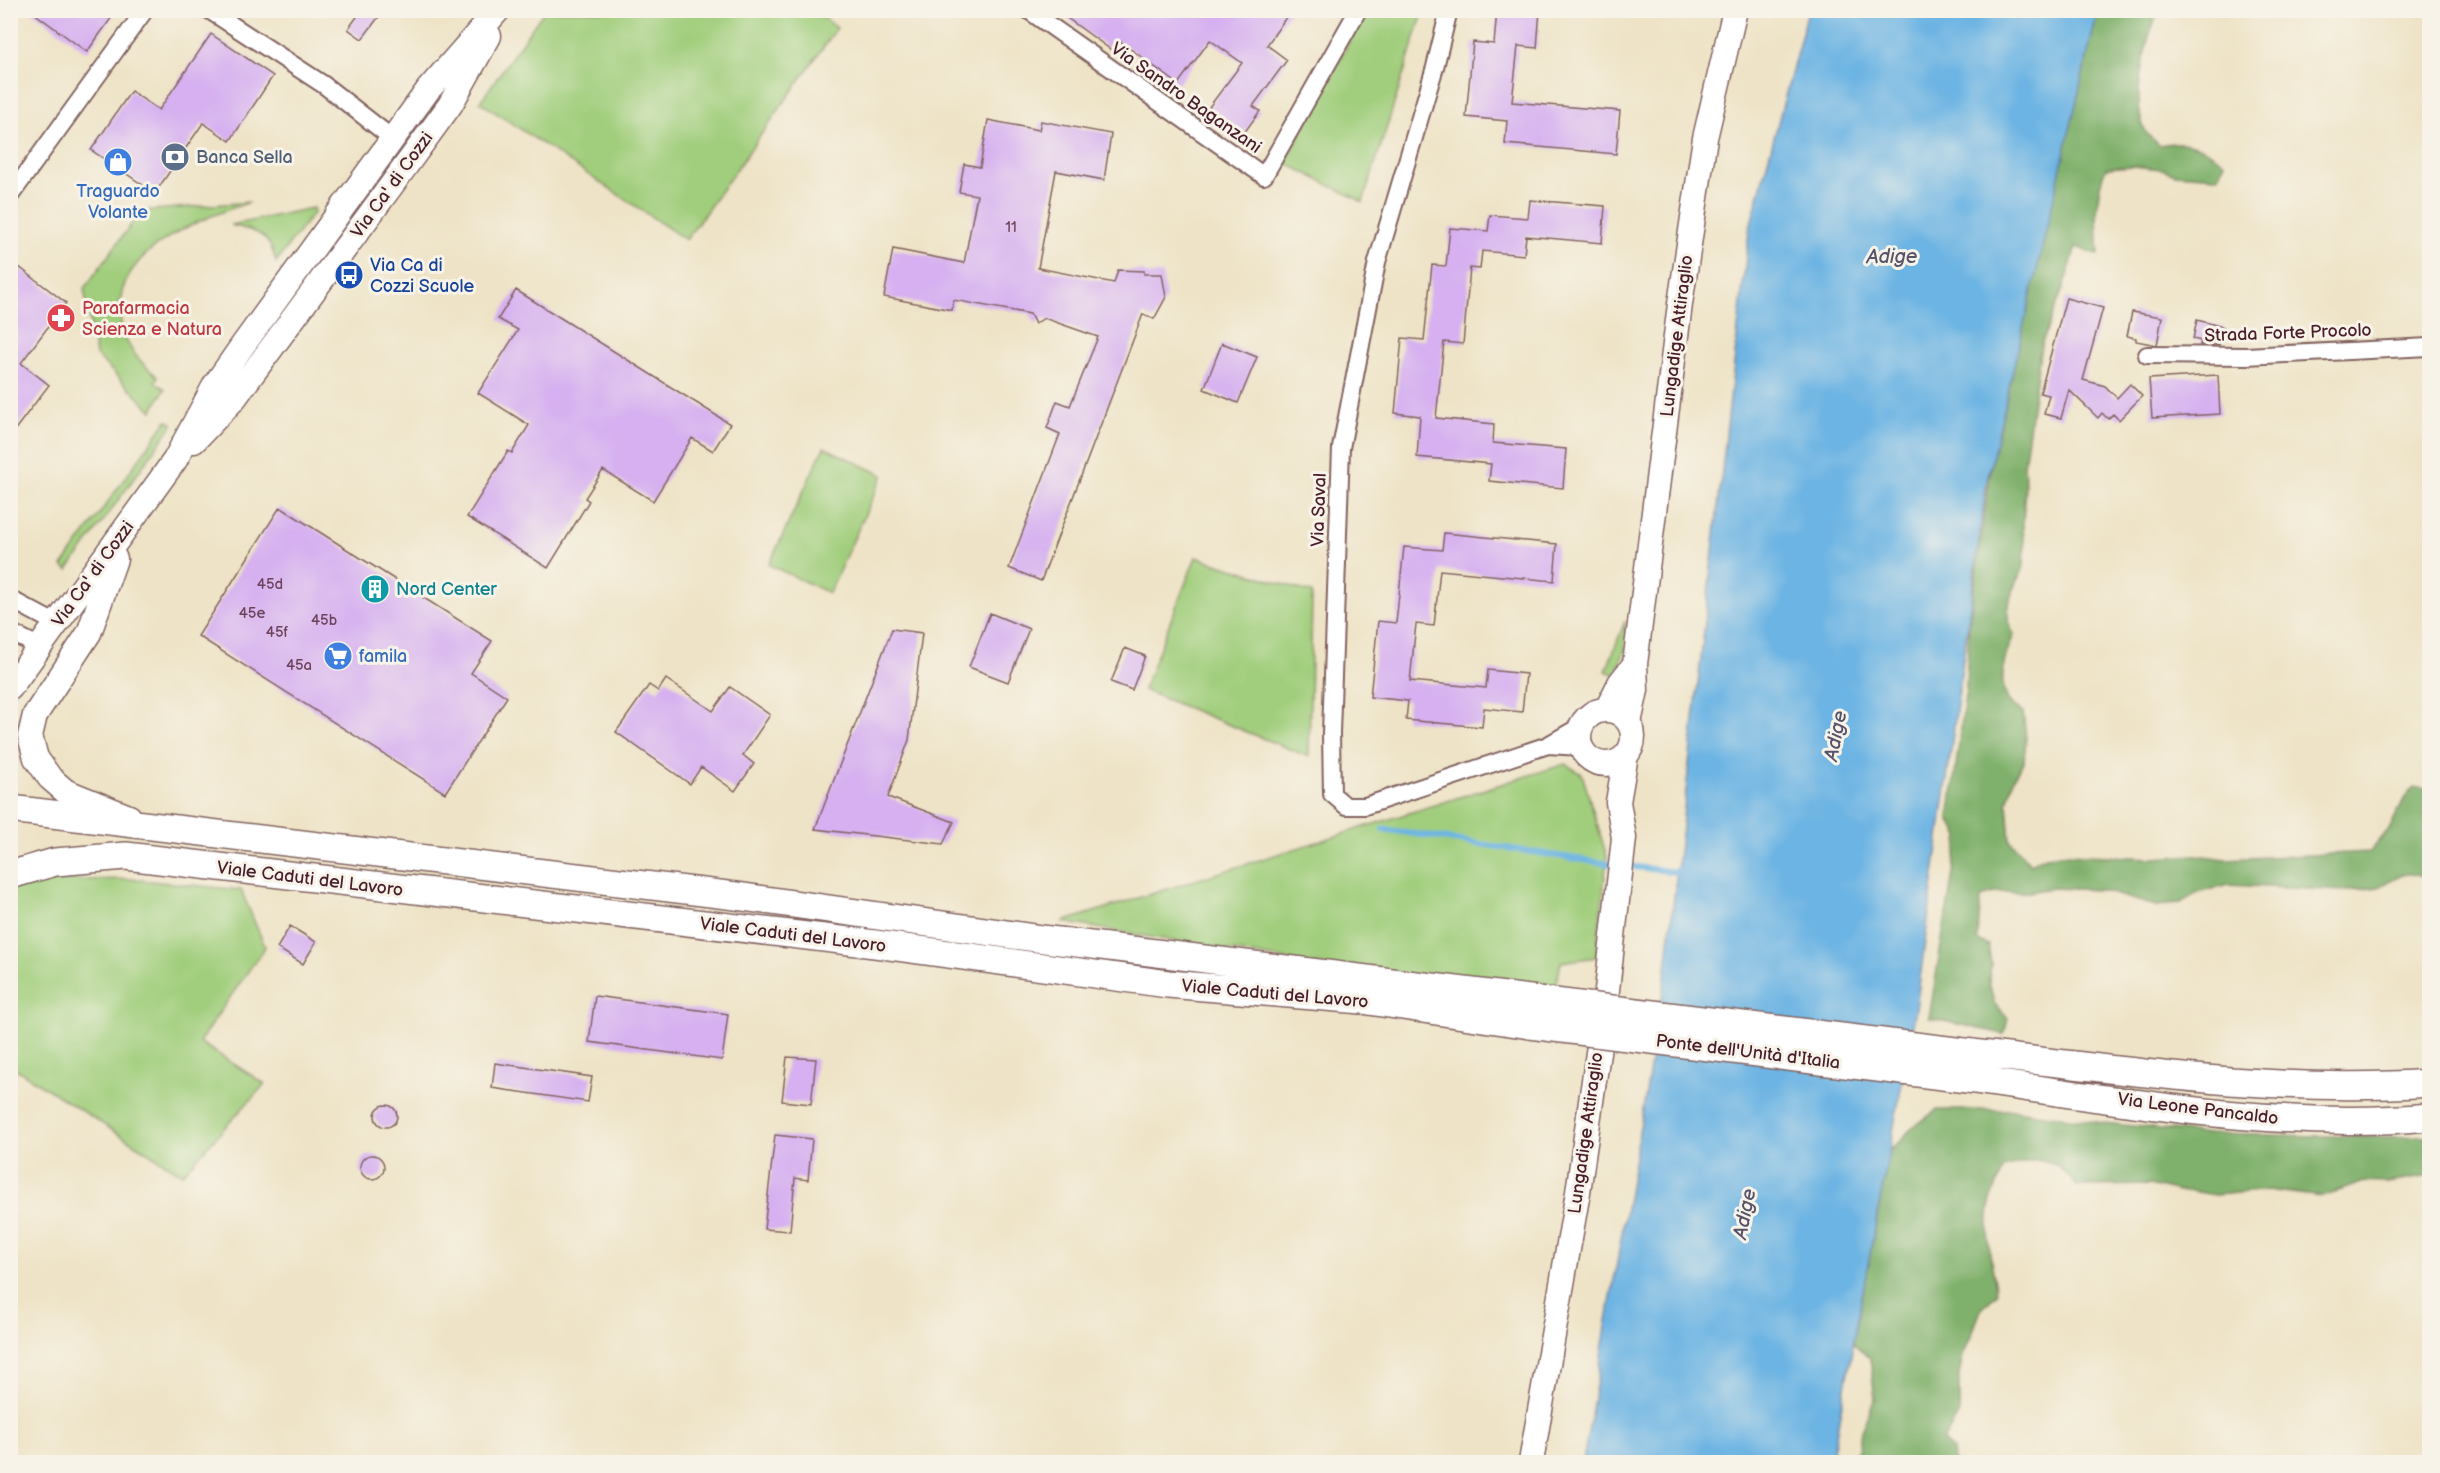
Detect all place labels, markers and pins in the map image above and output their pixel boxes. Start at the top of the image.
bank icon: Banca Sella [159,141,191,173]
shop icon: Traguardo Volante [102,146,134,178]
place label: Banca Sella [196,147,293,168]
place label: Traguardo Volante [76,181,160,223]
place label: Via Ca di Cozzi Scuole [370,255,474,297]
bus stop icon: Via Ca di Cozzi Scuole [333,259,365,291]
place label: Parafarmacia Scienza e Natura [82,298,222,340]
pharmacy icon: Parafarmacia Scienza e Natura [45,302,77,334]
building icon: Nord Center [359,573,391,605]
place label: Nord Center [396,579,497,600]
supermarket icon: famila [322,640,354,672]
place label: famila [359,646,407,667]

